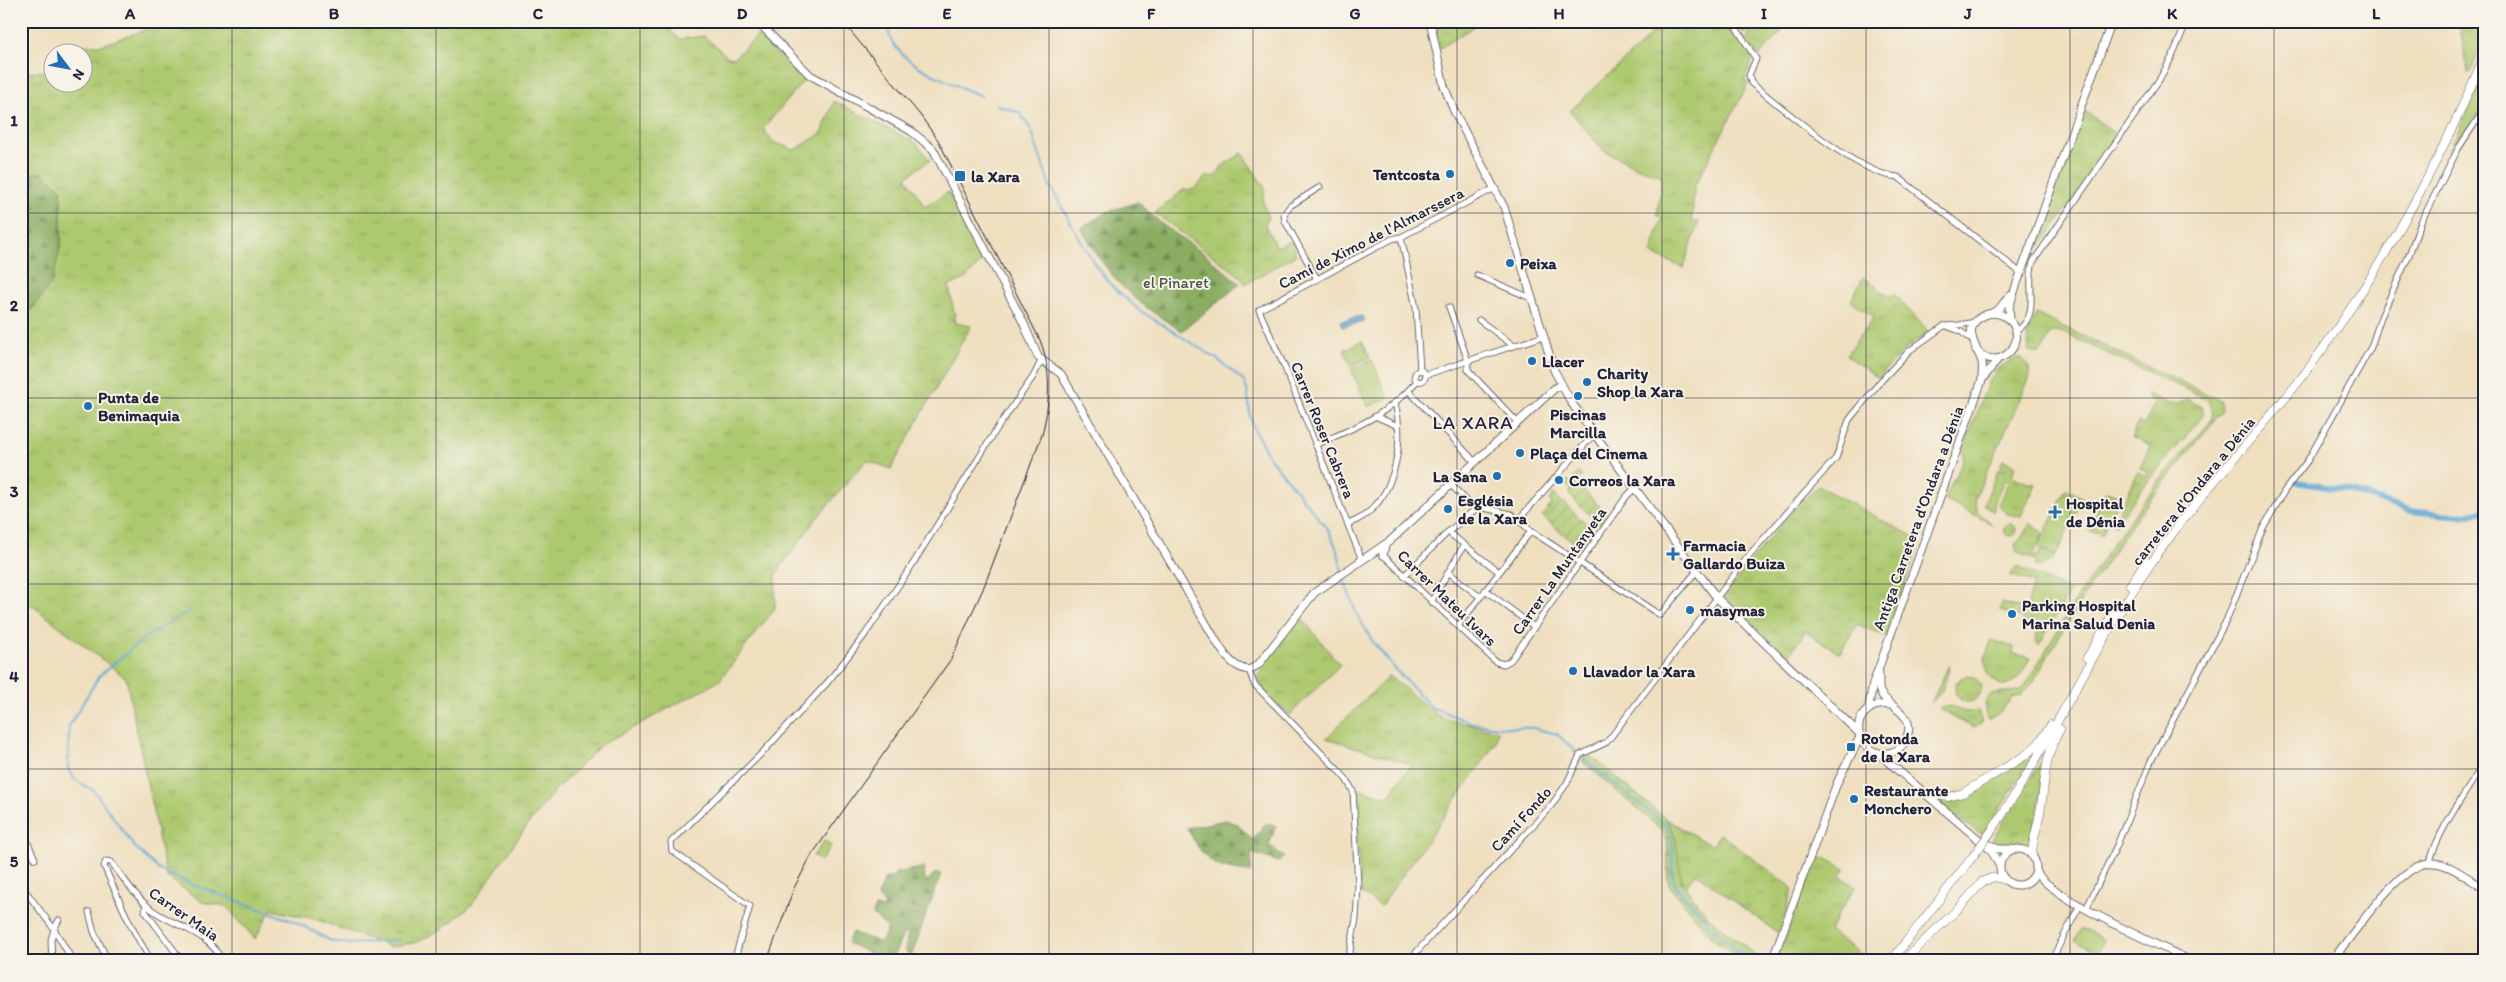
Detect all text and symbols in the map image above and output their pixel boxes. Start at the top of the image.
text: A [124,4,136,23]
text: B [329,4,340,23]
text: C [533,4,544,23]
text: D [737,4,748,23]
text: E [943,4,952,23]
text: F [1147,4,1156,23]
text: G [1349,4,1361,23]
text: H [1553,4,1565,23]
text: I [1761,4,1767,23]
text: J [1963,4,1972,23]
text: K [2167,4,2178,23]
text: L [2372,4,2381,23]
north arrow [42,42,92,92]
text: N [69,66,88,83]
text: 1 [10,111,18,130]
place label: Tentcosta [1372,165,1441,184]
place label: la Xara [971,167,1021,186]
marker: Tentcosta [1444,168,1456,180]
marker: la Xara [953,169,967,183]
street label: Camí de Ximo de l'Almarssera [1275,183,1467,293]
place label: Peixa [1520,254,1557,273]
marker: Peixa [1504,257,1516,269]
park label: el Pinaret [1143,273,1209,292]
text: 2 [10,296,19,315]
place label: Llacer [1542,352,1585,371]
marker: Llacer [1526,355,1538,367]
street label: Carrer Roser Cabrera [1287,359,1359,502]
place label: Charity Shop la Xara [1597,364,1684,402]
marker: Charity Shop la Xara [1581,376,1593,388]
place label: Punta de Benimaquia [98,388,180,426]
marker: Piscinas Marcilla [1572,390,1584,402]
marker: Punta de Benimaquia [82,400,94,412]
street label: Antiga Carretera d'Ondara a Dénia [1868,403,1968,633]
place label: Piscinas Marcilla [1550,405,1607,442]
district label: LA XARA [1433,411,1513,434]
street label: carretera d'Ondara a Dénia [2127,413,2259,569]
place label: Plaça del Cinema [1530,444,1648,464]
marker: Plaça del Cinema [1514,447,1526,459]
place label: La Sana [1433,467,1488,486]
marker: La Sana [1491,470,1503,482]
place label: Correos la Xara [1569,471,1676,490]
marker: Correos la Xara [1553,474,1565,486]
text: 3 [10,482,19,501]
place label: Església de la Xara [1458,491,1528,528]
place label: Hospital de Dénia [2066,494,2126,531]
marker: Església de la Xara [1442,503,1454,515]
street label: Carrer La Muntanyeta [1508,503,1611,639]
marker: Hospital de Dénia [2048,505,2062,519]
place label: Farmacia Gallardo Buiza [1683,536,1786,573]
street label: Carrer Mateu Ivars [1393,546,1501,650]
marker: Farmacia Gallardo Buiza [1667,548,1679,560]
place label: Parking Hospital Marina Salud Denia [2022,596,2155,633]
place label: masymas [1699,601,1765,621]
marker: masymas [1684,604,1696,616]
marker: Parking Hospital Marina Salud Denia [2006,608,2018,620]
place label: Llavador la Xara [1583,662,1696,681]
marker: Llavador la Xara [1567,665,1579,677]
text: 4 [9,667,19,686]
place label: Rotonda de la Xara [1861,729,1931,766]
marker: Rotonda de la Xara [1845,741,1857,753]
place label: Restaurante Monchero [1864,781,1949,818]
street label: Camí Fondo [1487,782,1555,856]
marker: Restaurante Monchero [1848,793,1860,805]
text: 5 [10,852,19,871]
street label: Carrer Maia [145,883,223,945]

